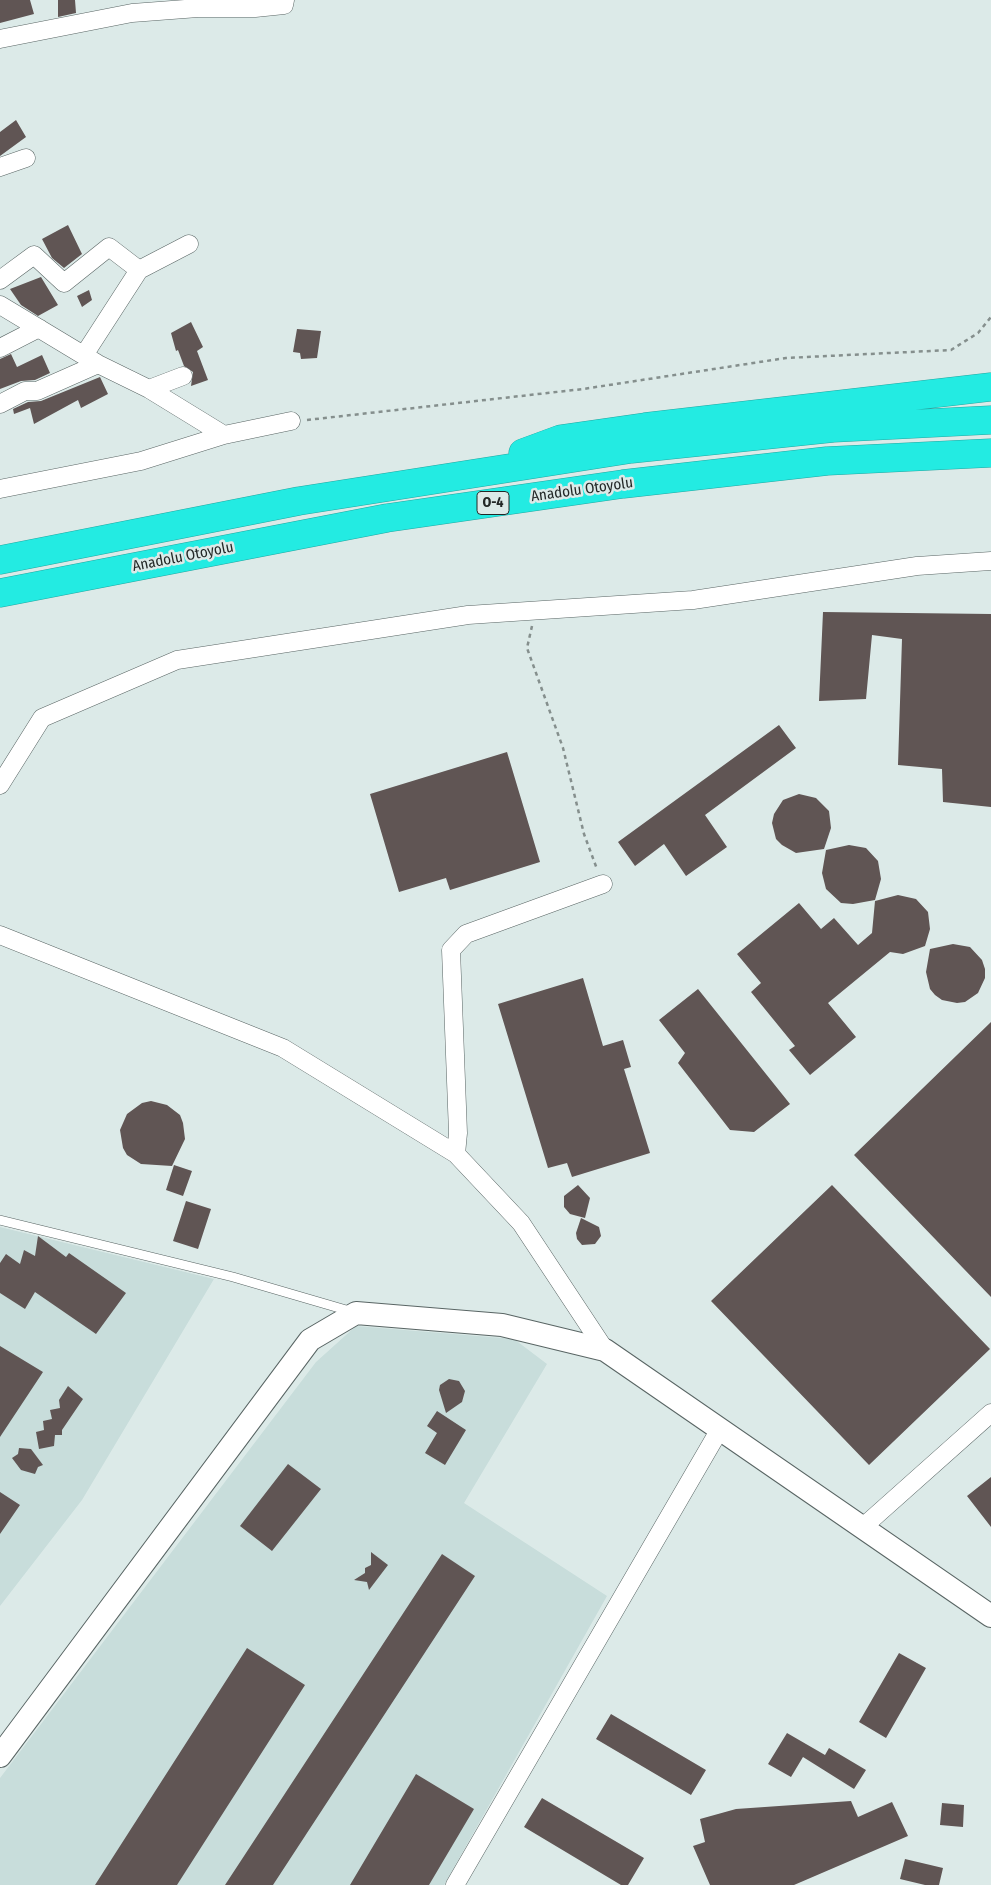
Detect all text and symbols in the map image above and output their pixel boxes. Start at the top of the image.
street label: Anadolu Otoyolu [530,474,634,506]
road number: O-4 [477,492,509,514]
street label: Anadolu Otoyolu [131,538,235,576]

